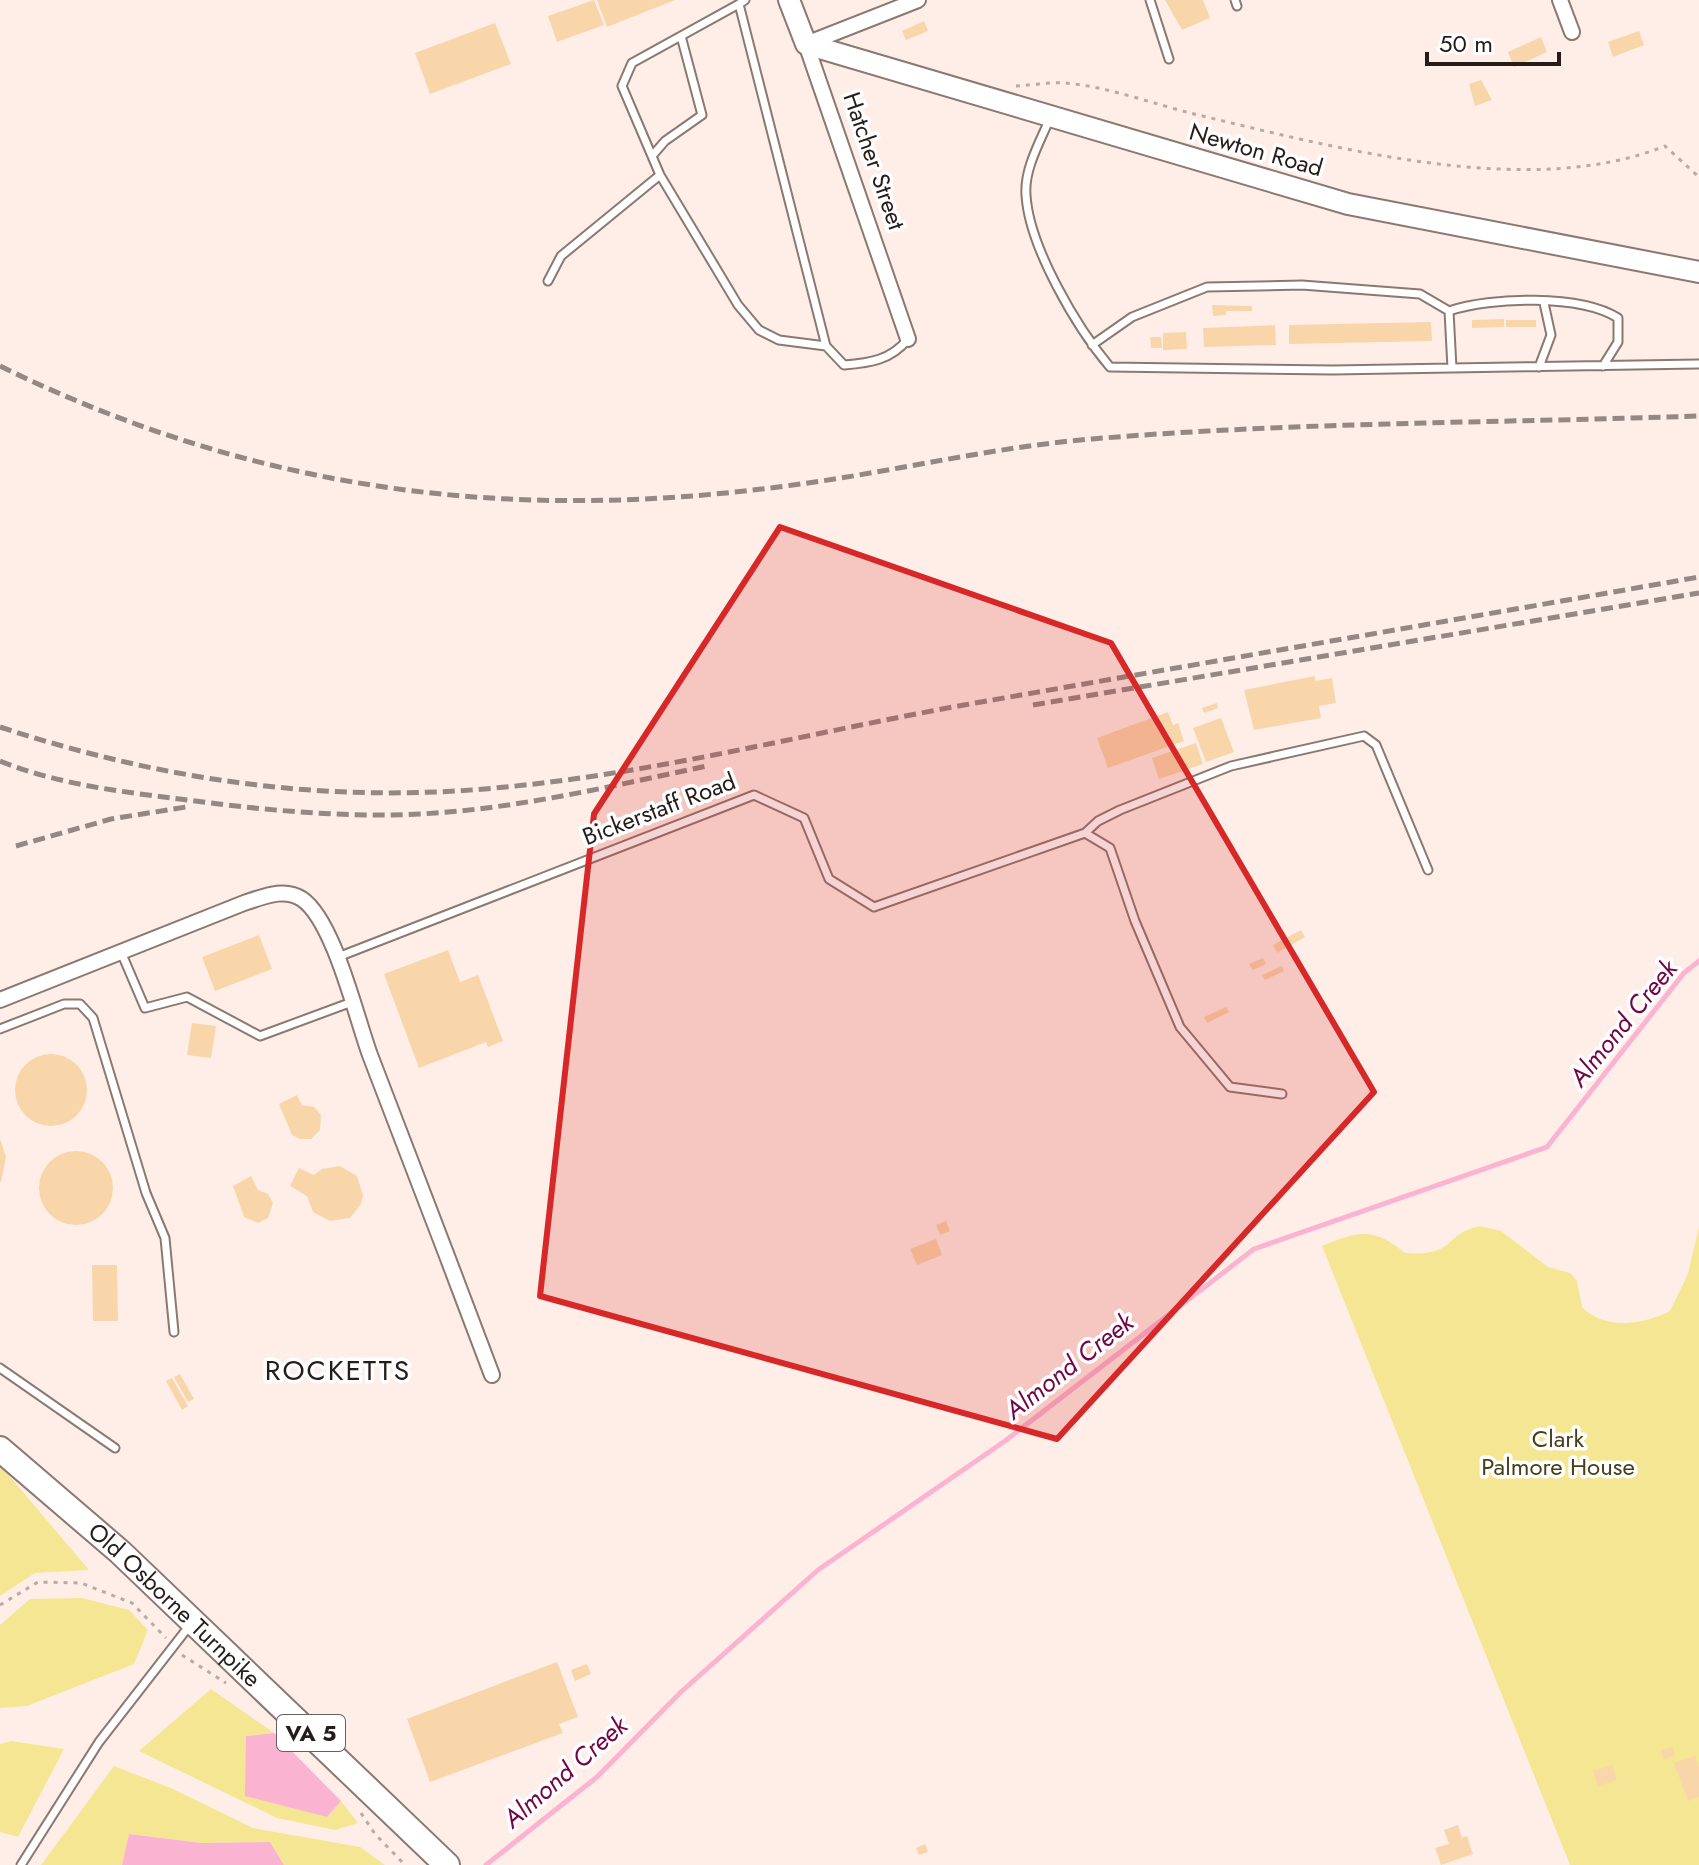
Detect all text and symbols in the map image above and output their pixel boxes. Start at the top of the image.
scale bar [1427,16,1559,66]
text: 50 m [1439,26,1493,61]
street label: Hatcher Street [835,87,914,235]
street label: Newton Road [1185,114,1327,185]
street label: Bickerstaff Road [577,763,741,854]
water label: Almond Creek [1559,950,1687,1096]
water label: Almond Creek [996,1302,1143,1429]
district label: ROCKETTS [265,1350,411,1391]
park label: Clark Palmore House [1481,1421,1635,1484]
street label: Old Osborne Turnpike [81,1514,269,1695]
water label: Almond Creek [494,1706,637,1838]
road number: VA 5 [277,1715,345,1751]

